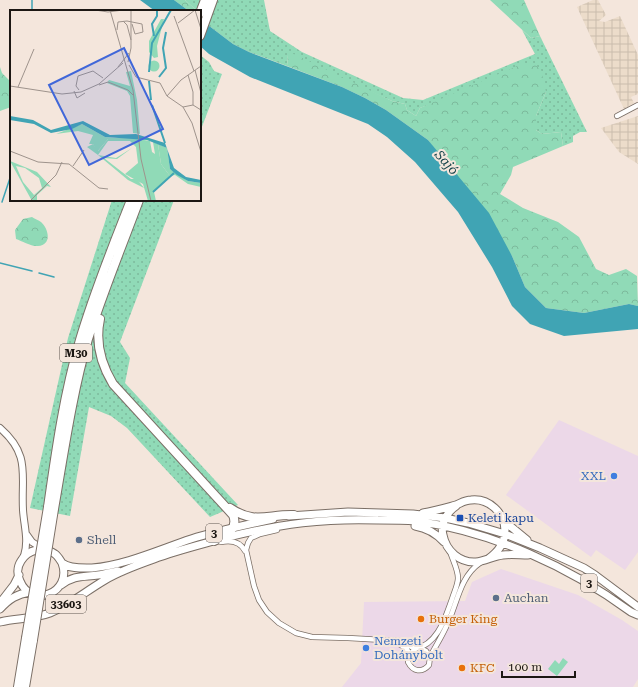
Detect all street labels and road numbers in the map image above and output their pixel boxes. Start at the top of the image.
road number: M30 [60,344,92,362]
road number: 3 [206,524,222,542]
road number: 3 [581,574,597,592]
road number: 33603 [46,595,86,613]

